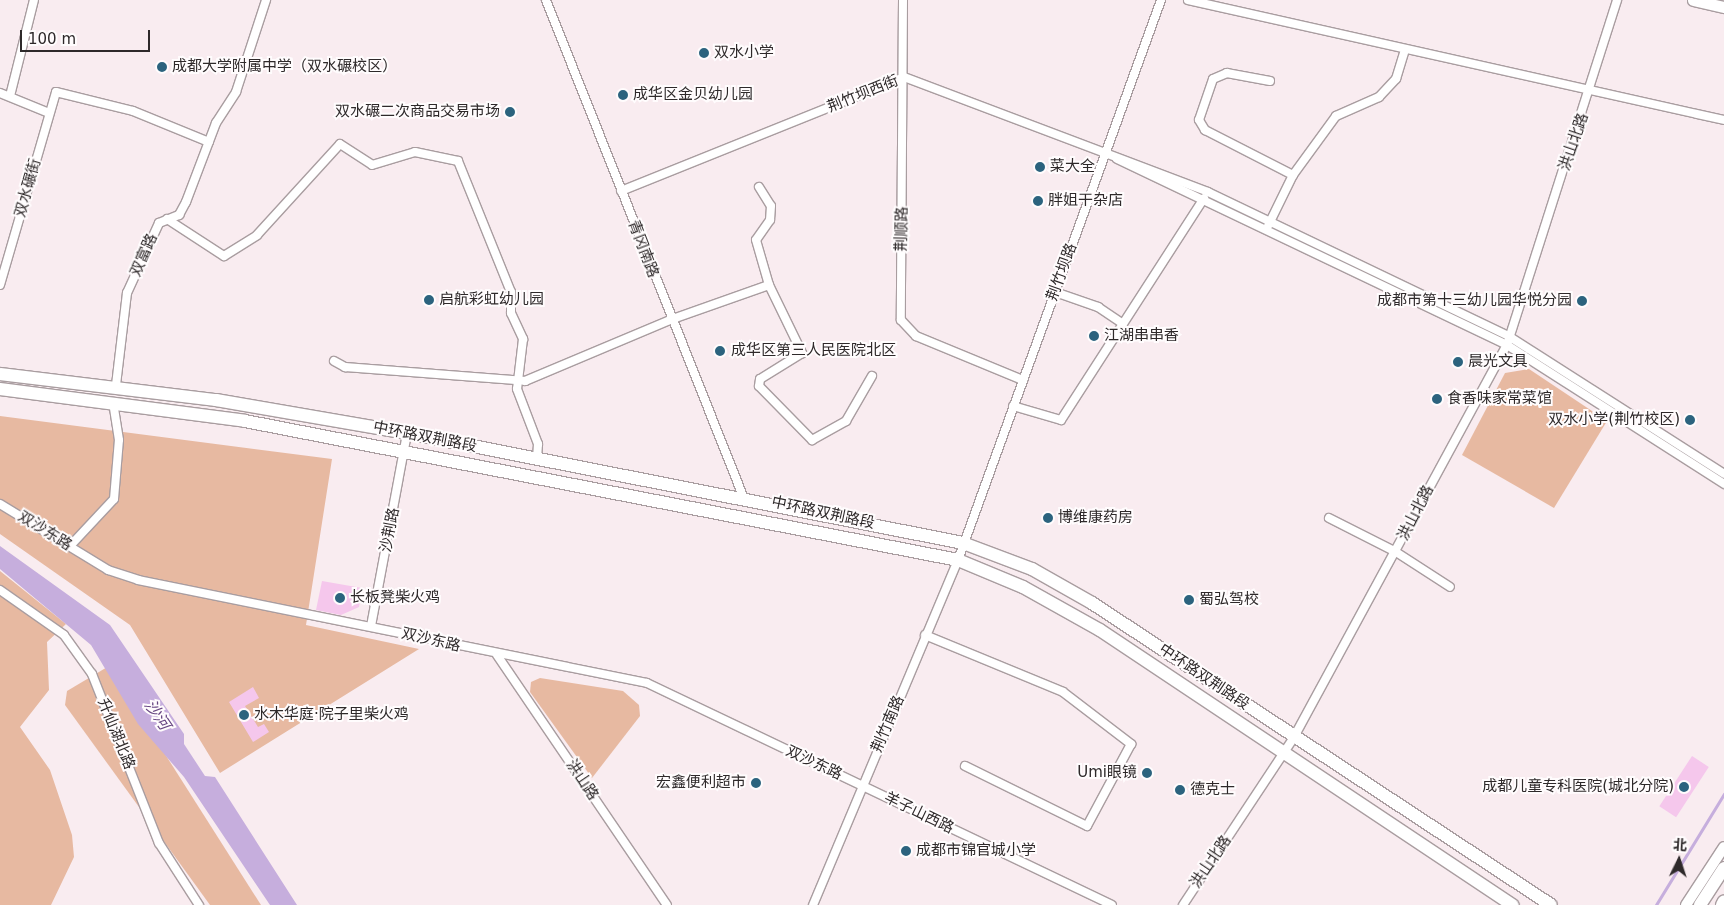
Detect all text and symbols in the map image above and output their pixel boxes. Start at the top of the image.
scale bar [22,20,152,52]
text: 100 m [28,30,76,48]
place label: 双水小学 [714,44,774,62]
marker: 双水小学 [698,47,710,59]
place label: 成都大学附属中学（双水碾校区） [172,58,397,76]
marker: 成都大学附属中学（双水碾校区） [156,61,168,73]
street label: 荆竹坝西街 [825,72,901,116]
place label: 成华区金贝幼儿园 [633,86,753,104]
marker: 成华区金贝幼儿园 [617,89,629,101]
place label: 双水碾二次商品交易市场 [335,103,500,121]
marker: 双水碾二次商品交易市场 [504,106,516,118]
street label: 洪山北路 [1556,111,1592,173]
street label: 双水碾街 [11,157,45,219]
place label: 菜大全 [1050,158,1095,176]
marker: 菜大全 [1034,161,1046,173]
place label: 胖姐干杂店 [1048,192,1123,210]
marker: 胖姐干杂店 [1032,195,1044,207]
street label: 荆顺路 [893,206,911,252]
street label: 青冈南路 [624,218,662,280]
street label: 双富路 [127,231,161,279]
street label: 荆竹坝路 [1043,241,1081,303]
place label: 启航彩虹幼儿园 [439,291,544,309]
place label: 成都市第十三幼儿园华悦分园 [1377,292,1572,310]
marker: 启航彩虹幼儿园 [423,294,435,306]
marker: 成都市第十三幼儿园华悦分园 [1576,295,1588,307]
place label: 江湖串串香 [1104,327,1179,345]
marker: 江湖串串香 [1088,330,1100,342]
place label: 成华区第三人民医院北区 [731,342,896,360]
marker: 成华区第三人民医院北区 [713,344,727,358]
place label: 晨光文具 [1468,353,1528,371]
marker: 晨光文具 [1452,356,1464,368]
place label: 食香味家常菜馆 [1447,390,1552,408]
marker: 食香味家常菜馆 [1431,393,1443,405]
place label: 双水小学(荆竹校区) [1548,411,1680,429]
marker: 双水小学(荆竹校区) [1684,414,1696,426]
street label: 中环路双荆路段 [372,418,478,456]
street label: 洪山北路 [1394,482,1438,544]
street label: 中环路双荆路段 [770,493,876,533]
street label: 沙荆路 [377,506,403,554]
street label: 双沙东路 [15,507,75,555]
place label: 博维康药房 [1058,509,1133,527]
marker: 博维康药房 [1042,512,1054,524]
place label: 长板凳柴火鸡 [350,589,440,607]
place label: 蜀弘驾校 [1199,591,1259,609]
marker: 长板凳柴火鸡 [334,592,346,604]
marker: 蜀弘驾校 [1183,594,1195,606]
street label: 双沙东路 [400,624,462,656]
street label: 中环路双荆路段 [1155,640,1253,714]
street label: 荆竹南路 [868,693,908,755]
street label: 升仙湖北路 [94,696,138,772]
water label: 沙河 [140,696,174,734]
place label: 水木华庭·院子里柴火鸡 [254,706,409,724]
marker: 水木华庭·院子里柴火鸡 [238,709,250,721]
street label: 双沙东路 [783,742,845,784]
street label: 洪山路 [562,756,602,804]
place label: Umi眼镜 [1077,764,1137,782]
marker: Umi眼镜 [1141,767,1153,779]
place label: 宏鑫便利超市 [656,774,746,792]
marker: 宏鑫便利超市 [750,777,762,789]
place label: 成都儿童专科医院(城北分院) [1482,778,1674,796]
place label: 德克士 [1190,781,1235,799]
marker: 成都儿童专科医院(城北分院) [1678,781,1690,793]
marker: 德克士 [1174,784,1186,796]
street label: 羊子山西路 [881,788,957,838]
street label: 洪山北路 [1187,832,1235,892]
north arrow [1654,835,1704,885]
text: 北 [1673,837,1688,854]
place label: 成都市锦官城小学 [916,842,1036,860]
marker: 成都市锦官城小学 [900,845,912,857]

